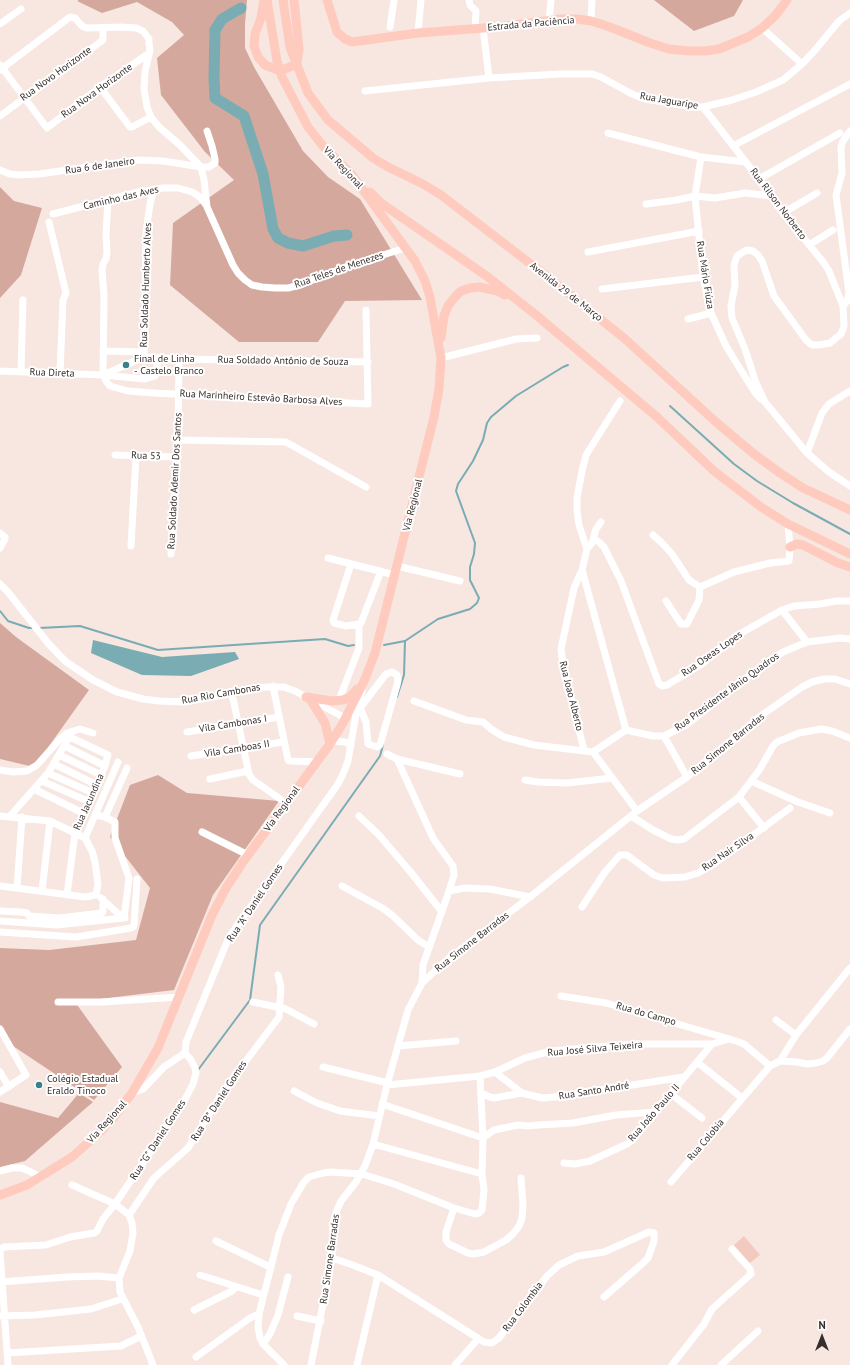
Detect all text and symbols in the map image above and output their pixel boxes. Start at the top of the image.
street label: Estrada da Paciência [487,14,575,34]
street label: Rua Novo Horizonte [18,44,94,104]
street label: Rua Nova Horizonte [59,61,135,121]
street label: Rua Jaguaripe [639,90,699,112]
street label: Via Regional [320,144,366,192]
street label: Rua 6 de Janeiro [65,155,135,177]
street label: Rua Rilson Norberto [747,166,809,242]
street label: Caminho das Aves [82,183,160,213]
street label: Rua Soldado Humberto Alves [138,222,154,348]
street label: Rua Mário Fiúza [694,240,716,310]
street label: Rua Teles de Menezes [293,249,385,291]
street label: Avenida 29 de Março [527,260,605,324]
place label: Final de Linha - Castelo Branco [134,353,204,376]
street label: Rua Soldado Antônio de Souza [217,354,349,368]
marker: Final de Linha - Castelo Branco [121,360,131,370]
street label: Rua Direta [29,366,75,380]
street label: Rua Marinheiro Estevão Barbosa Alves [179,388,343,408]
street label: Rua Soldado Ademir Dos Santos [165,412,185,550]
street label: Rua 53 [131,449,161,463]
street label: Via Regional [401,478,425,532]
street label: Rua Oseas Lopes [679,629,745,679]
street label: Rua Presidente Jânio Quadros [672,650,782,734]
street label: Rua Joao Alberto [557,660,585,732]
street label: Rua Rio Cambonas [181,681,261,707]
street label: Rua Simone Barradas [689,711,767,777]
street label: Vila Cambonas I [198,713,268,735]
street label: Vila Camboas II [203,738,271,760]
street label: Rua Jacundina [71,772,107,832]
street label: Via Regional [262,784,302,834]
street label: Rua Nair Silva [700,830,756,874]
street label: Rua "A" Daniel Gomes [225,862,285,944]
street label: Rua Simone Barradas [433,909,511,975]
street label: Rua do Campo [615,1000,677,1028]
street label: Rua José Silva Teixeira [547,1039,643,1059]
street label: Rua "B" Daniel Gomes [189,1059,249,1143]
place label: Colégio Estadual Eraldo Tinoco [47,1073,118,1096]
marker: Colégio Estadual Eraldo Tinoco [34,1080,44,1090]
street label: Rua Santo André [558,1080,630,1102]
street label: Rua João Paulo II [626,1082,682,1144]
street label: Via Regional [85,1098,129,1146]
street label: Rua "G" Daniel Gomes [128,1098,188,1182]
street label: Rua Colobia [685,1117,727,1163]
street label: Rua Simone Barradas [318,1213,342,1305]
street label: Rua Colombia [500,1280,546,1334]
north arrow [802,1317,842,1357]
text: N [818,1318,826,1332]

